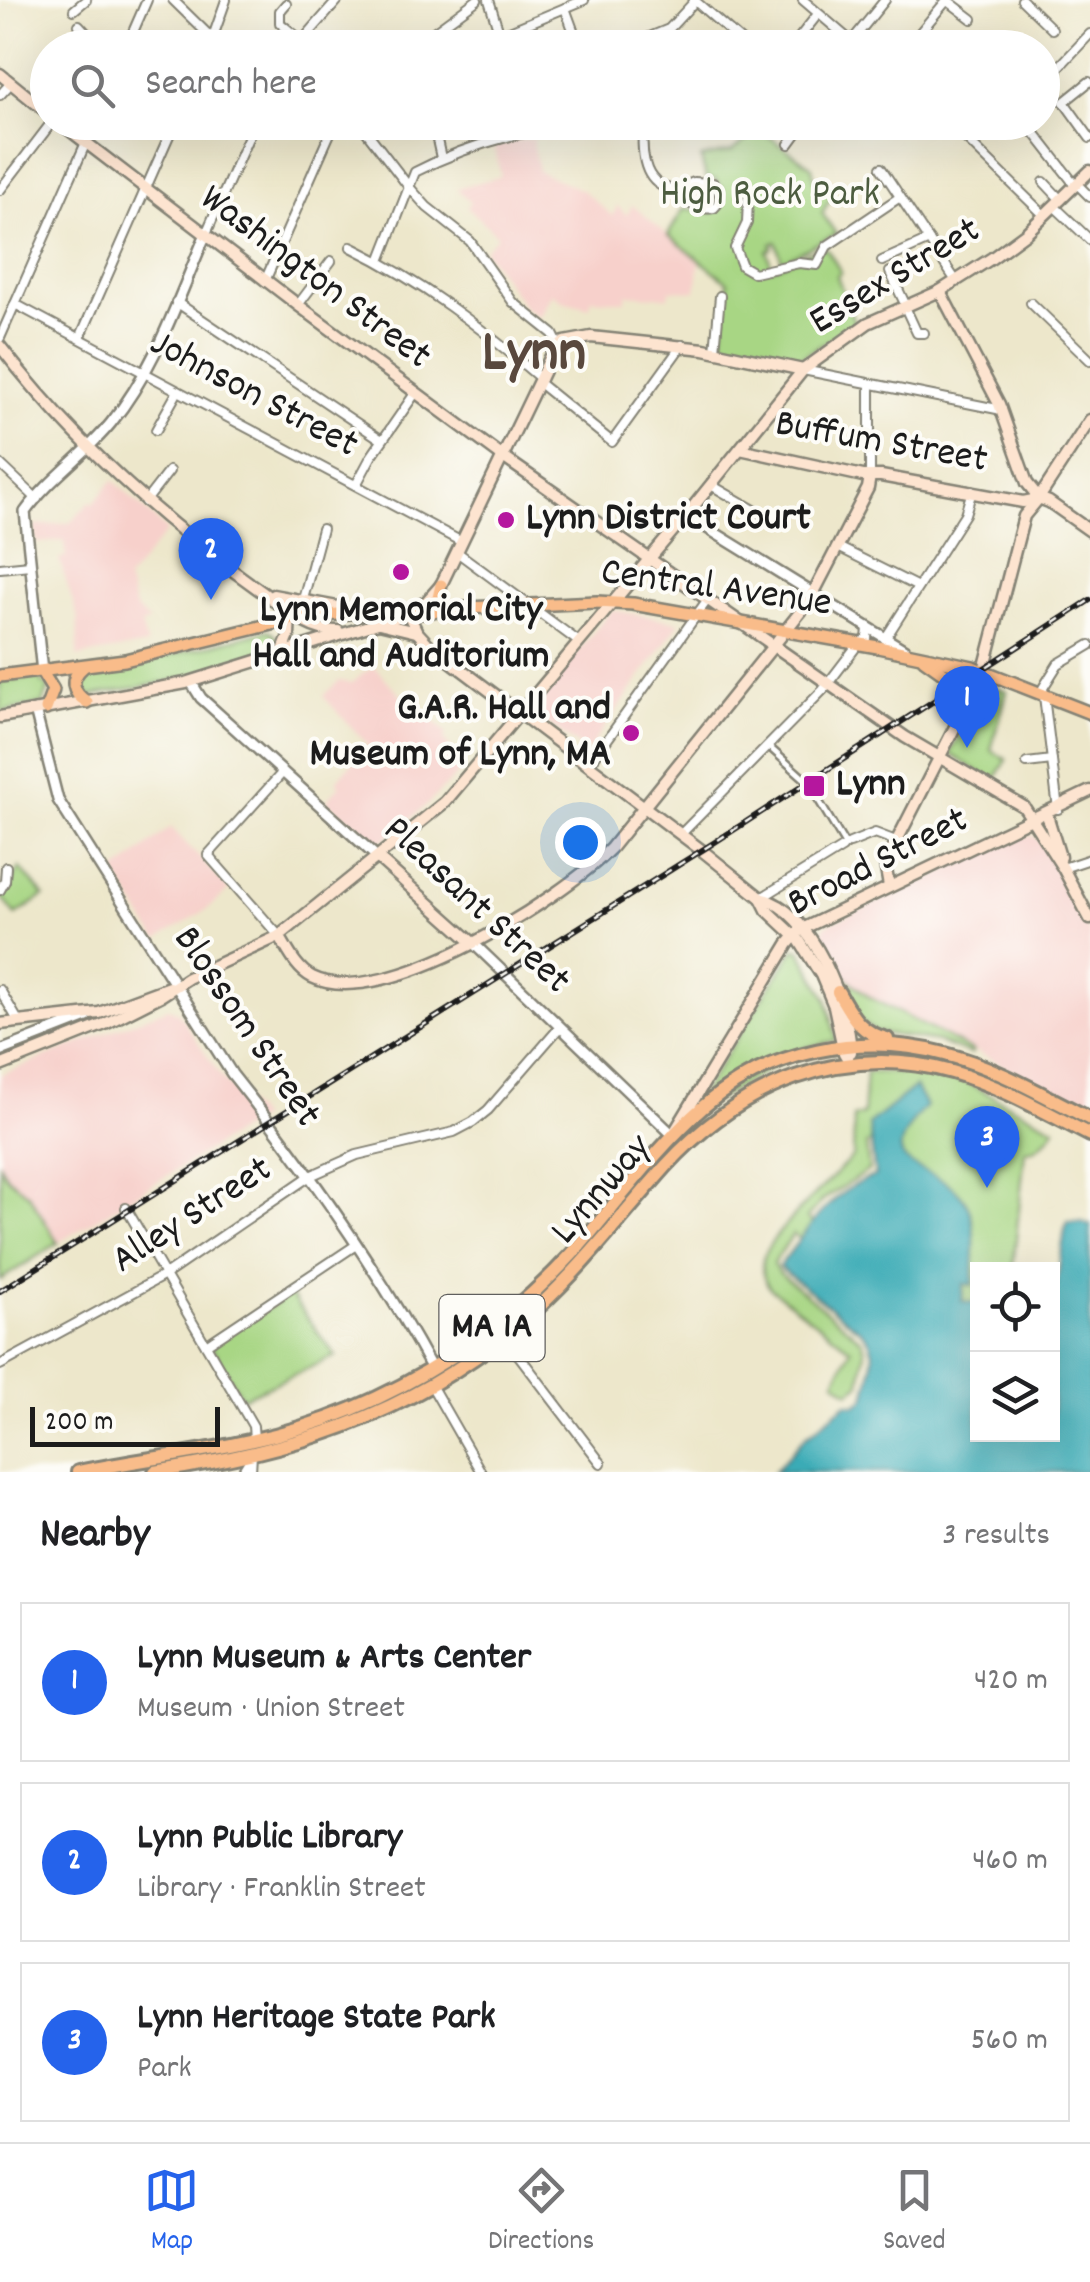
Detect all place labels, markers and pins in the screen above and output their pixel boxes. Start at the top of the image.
place label: Lynn District Court [526,492,811,549]
marker: Lynn District Court [495,509,517,531]
pin: 2 [178,518,244,600]
marker: Lynn Memorial City Hall and Auditorium [390,561,412,583]
place label: Lynn Memorial City Hall and Auditorium [252,584,550,687]
pin: 1 [934,666,1000,748]
place label: G.A.R. Hall and Museum of Lynn, MA [309,682,611,785]
marker: G.A.R. Hall and Museum of Lynn, MA [620,722,642,744]
place label: Lynn [836,758,906,815]
marker: Lynn [801,773,827,799]
pin: 3 [954,1106,1020,1188]

